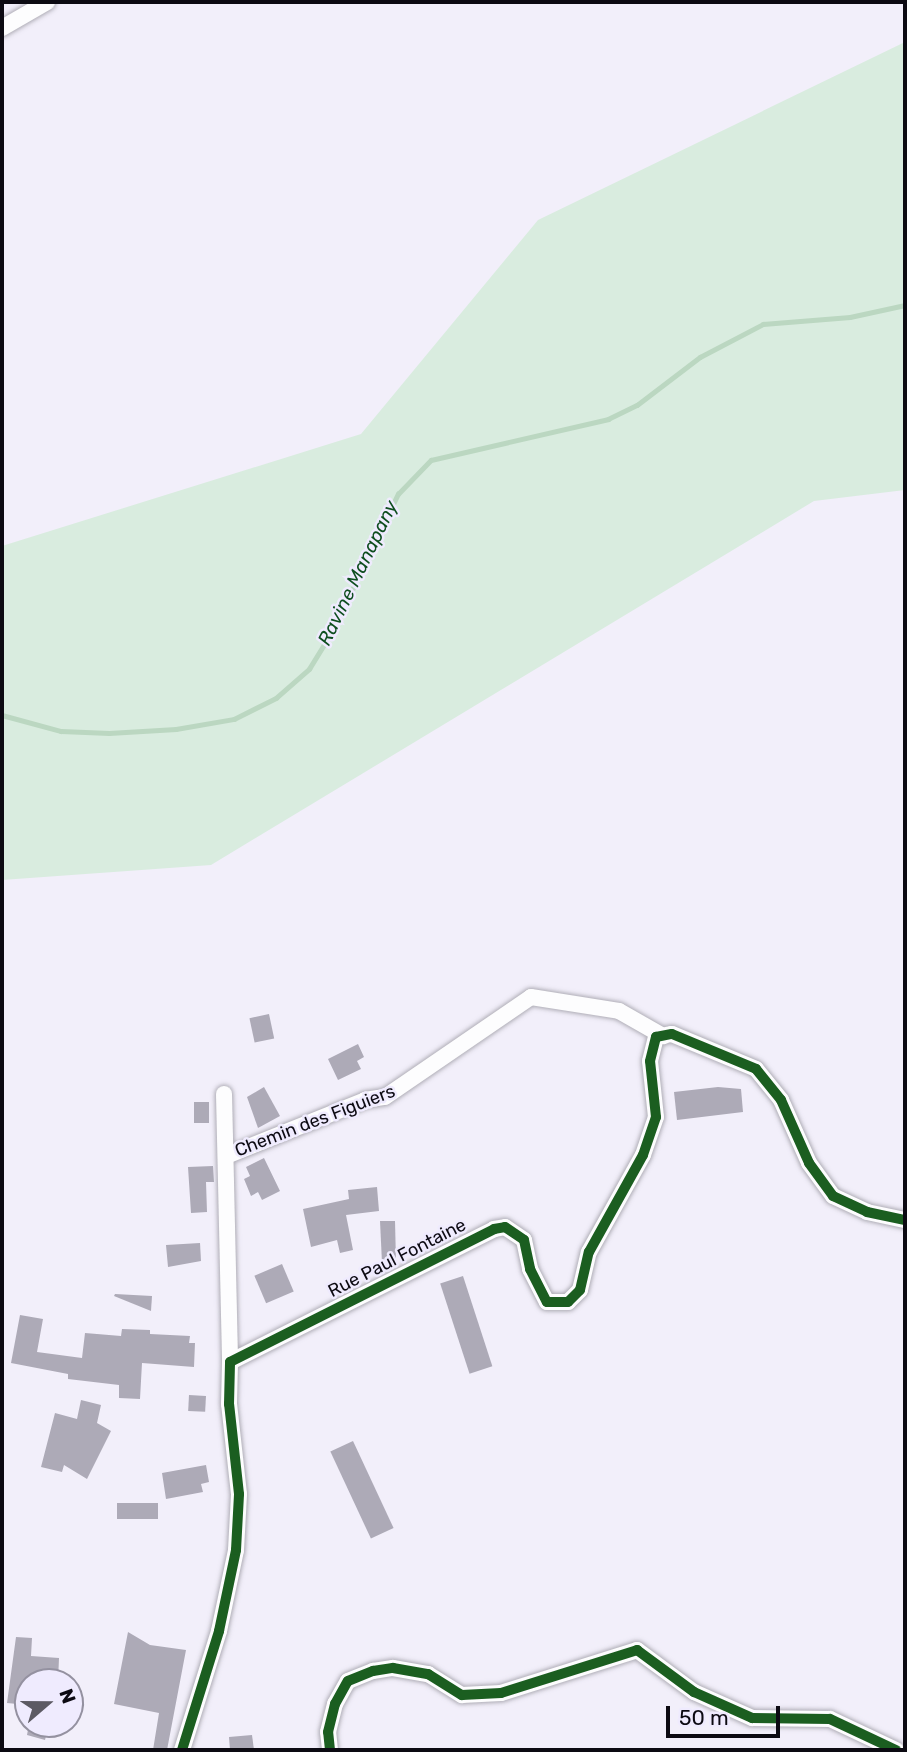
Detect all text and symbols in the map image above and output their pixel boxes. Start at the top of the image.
water label: Ravine Manapany [313,497,403,649]
street label: Chemin des Figuiers [232,1080,398,1162]
street label: Rue Paul Fontaine [324,1214,470,1302]
north arrow [14,1668,84,1738]
text: N [54,1686,80,1707]
scale bar [669,1692,783,1736]
text: 50 m [679,1705,729,1730]

